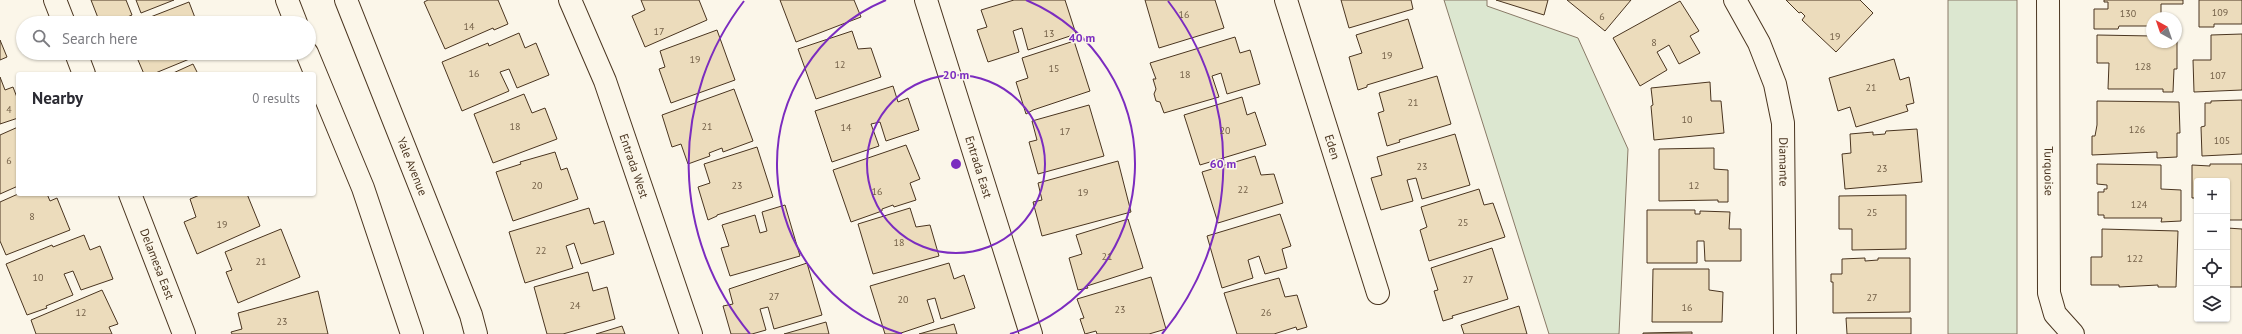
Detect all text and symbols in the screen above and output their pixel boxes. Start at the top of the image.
house number: 109 [2212,6,2228,19]
house number: 130 [2120,7,2137,20]
house number: 16 [1179,8,1189,21]
house number: 6 [1599,10,1605,23]
north arrow [2146,12,2182,48]
search box [16,16,316,60]
house number: 14 [464,20,475,33]
house number: 17 [654,25,664,38]
icon: search [30,27,52,49]
house number: 13 [1044,27,1054,40]
text: Search here [62,29,138,48]
text: 40 m [1069,30,1095,45]
house number: 19 [1830,30,1840,43]
house number: 8 [1651,36,1657,49]
house number: 19 [1382,49,1392,62]
house number: 19 [690,53,700,66]
house number: 12 [835,58,845,71]
house number: 128 [2135,60,2151,73]
house number: 15 [1049,62,1059,75]
house number: 16 [469,67,479,80]
text: 20 m [943,67,969,82]
house number: 18 [1180,68,1190,81]
house number: 107 [2210,69,2226,82]
house number: 21 [1866,81,1876,94]
text: Nearby [32,87,83,109]
text: 0 results [252,90,300,107]
house number: 21 [1408,96,1418,109]
house number: 4 [6,103,12,116]
house number: 10 [1682,113,1693,126]
house number: 18 [510,120,520,133]
house number: 21 [702,120,712,133]
house number: 14 [841,121,852,134]
house number: 126 [2129,123,2145,136]
house number: 20 [1220,124,1231,137]
house number: 17 [1060,125,1070,138]
street label: Entrada West [616,132,652,200]
street label: Eden [1322,132,1344,161]
street label: Entrada East [962,134,996,200]
house number: 105 [2214,134,2230,147]
street label: Yale Avenue [394,135,431,198]
street label: Diamante [1776,137,1792,187]
street label: Turquoise [2041,146,2057,196]
house number: 6 [6,154,12,167]
text: 60 m [1210,156,1236,171]
centre of rings [949,157,963,171]
house number: 23 [1417,160,1427,173]
house number: 23 [1877,162,1887,175]
map controls [2194,178,2230,322]
button: + [2194,178,2230,214]
house number: 20 [532,179,543,192]
house number: 23 [732,179,742,192]
house number: 12 [1689,179,1699,192]
house number: 22 [1238,183,1248,196]
house number: 16 [872,185,882,198]
house number: 19 [1078,186,1088,199]
house number: 124 [2131,198,2148,211]
house number: 25 [1867,206,1877,219]
house number: 8 [29,210,35,223]
button: − [2194,214,2230,250]
house number: 25 [1458,216,1468,229]
house number: 19 [217,218,227,231]
street label: Delamesa East [137,226,178,302]
house number: 18 [894,236,904,249]
house number: 22 [536,244,546,257]
house number: 21 [1102,250,1112,263]
button: locate [2194,250,2230,286]
house number: 122 [2127,252,2143,265]
house number: 21 [256,255,266,268]
house number: 10 [33,271,44,284]
house number: 27 [1463,273,1473,286]
button: layers [2194,286,2230,322]
house number: 27 [769,290,779,303]
house number: 27 [1867,291,1877,304]
house number: 20 [898,293,909,306]
house number: 24 [570,299,581,312]
house number: 16 [1682,301,1692,314]
house number: 23 [1115,303,1125,316]
house number: 12 [76,306,86,319]
house number: 26 [1261,306,1271,319]
house number: 23 [277,315,287,328]

